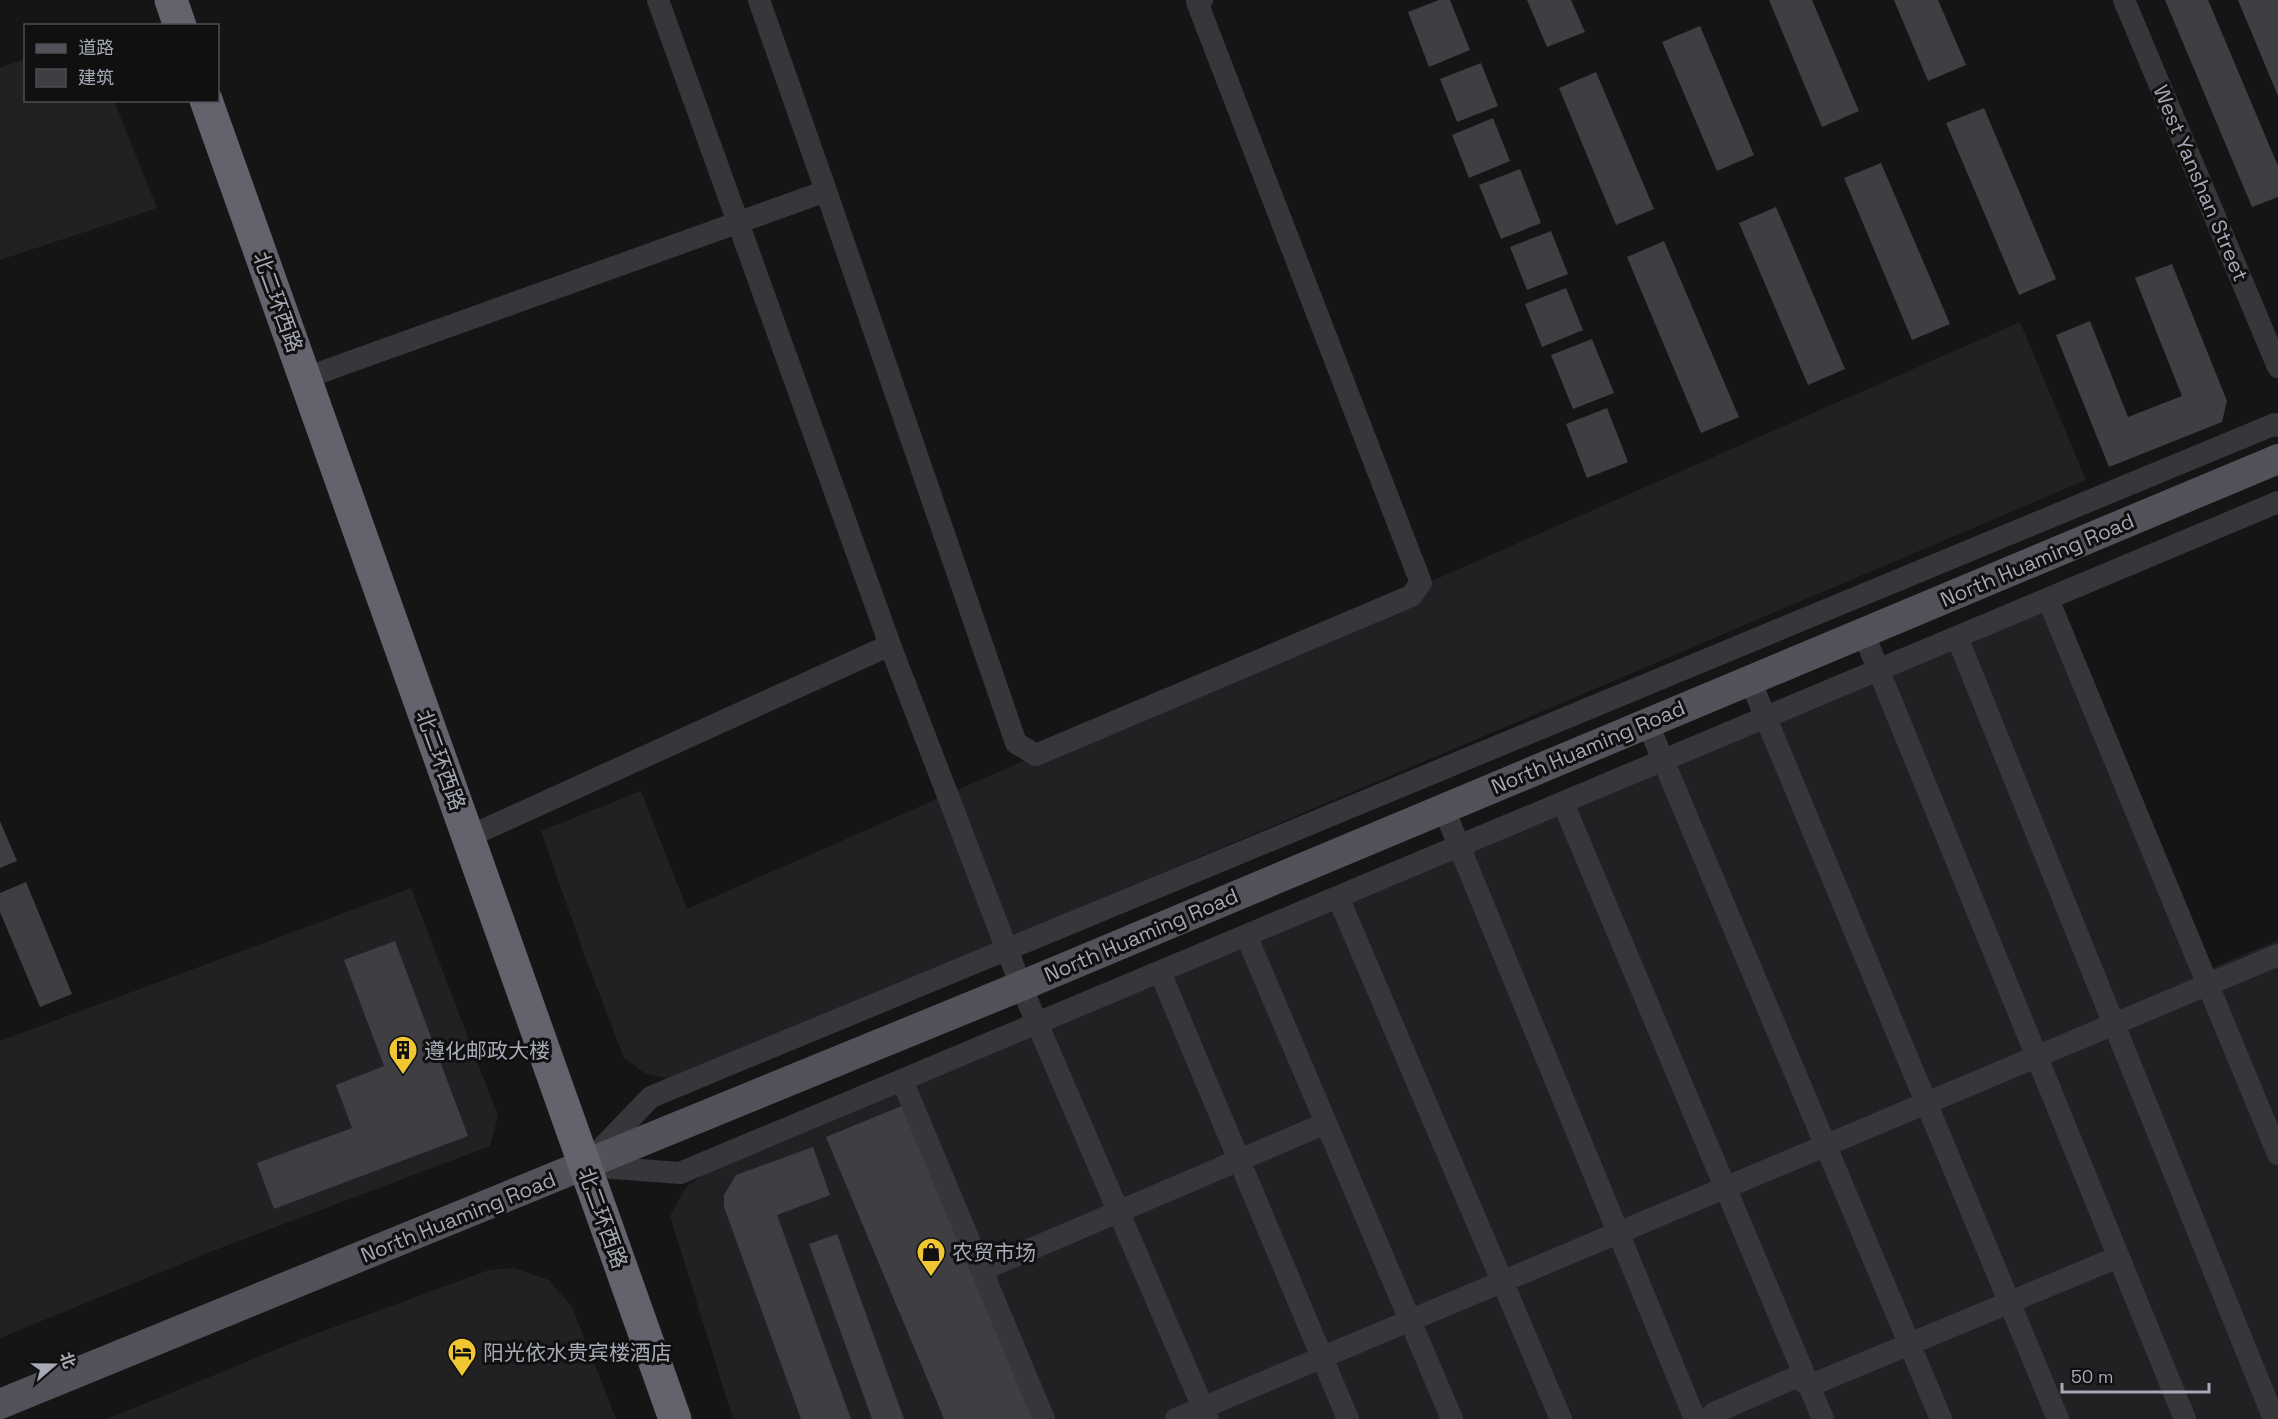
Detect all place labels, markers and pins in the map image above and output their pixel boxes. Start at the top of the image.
building icon: 遵化邮政大楼 [387,1034,419,1076]
place label: 遵化邮政大楼 [424,1037,550,1064]
shop icon: 农贸市场 [915,1236,947,1278]
place label: 农贸市场 [952,1239,1036,1266]
hotel icon: 阳光依水贵宾楼酒店 [446,1336,478,1378]
place label: 阳光依水贵宾楼酒店 [483,1339,672,1366]

